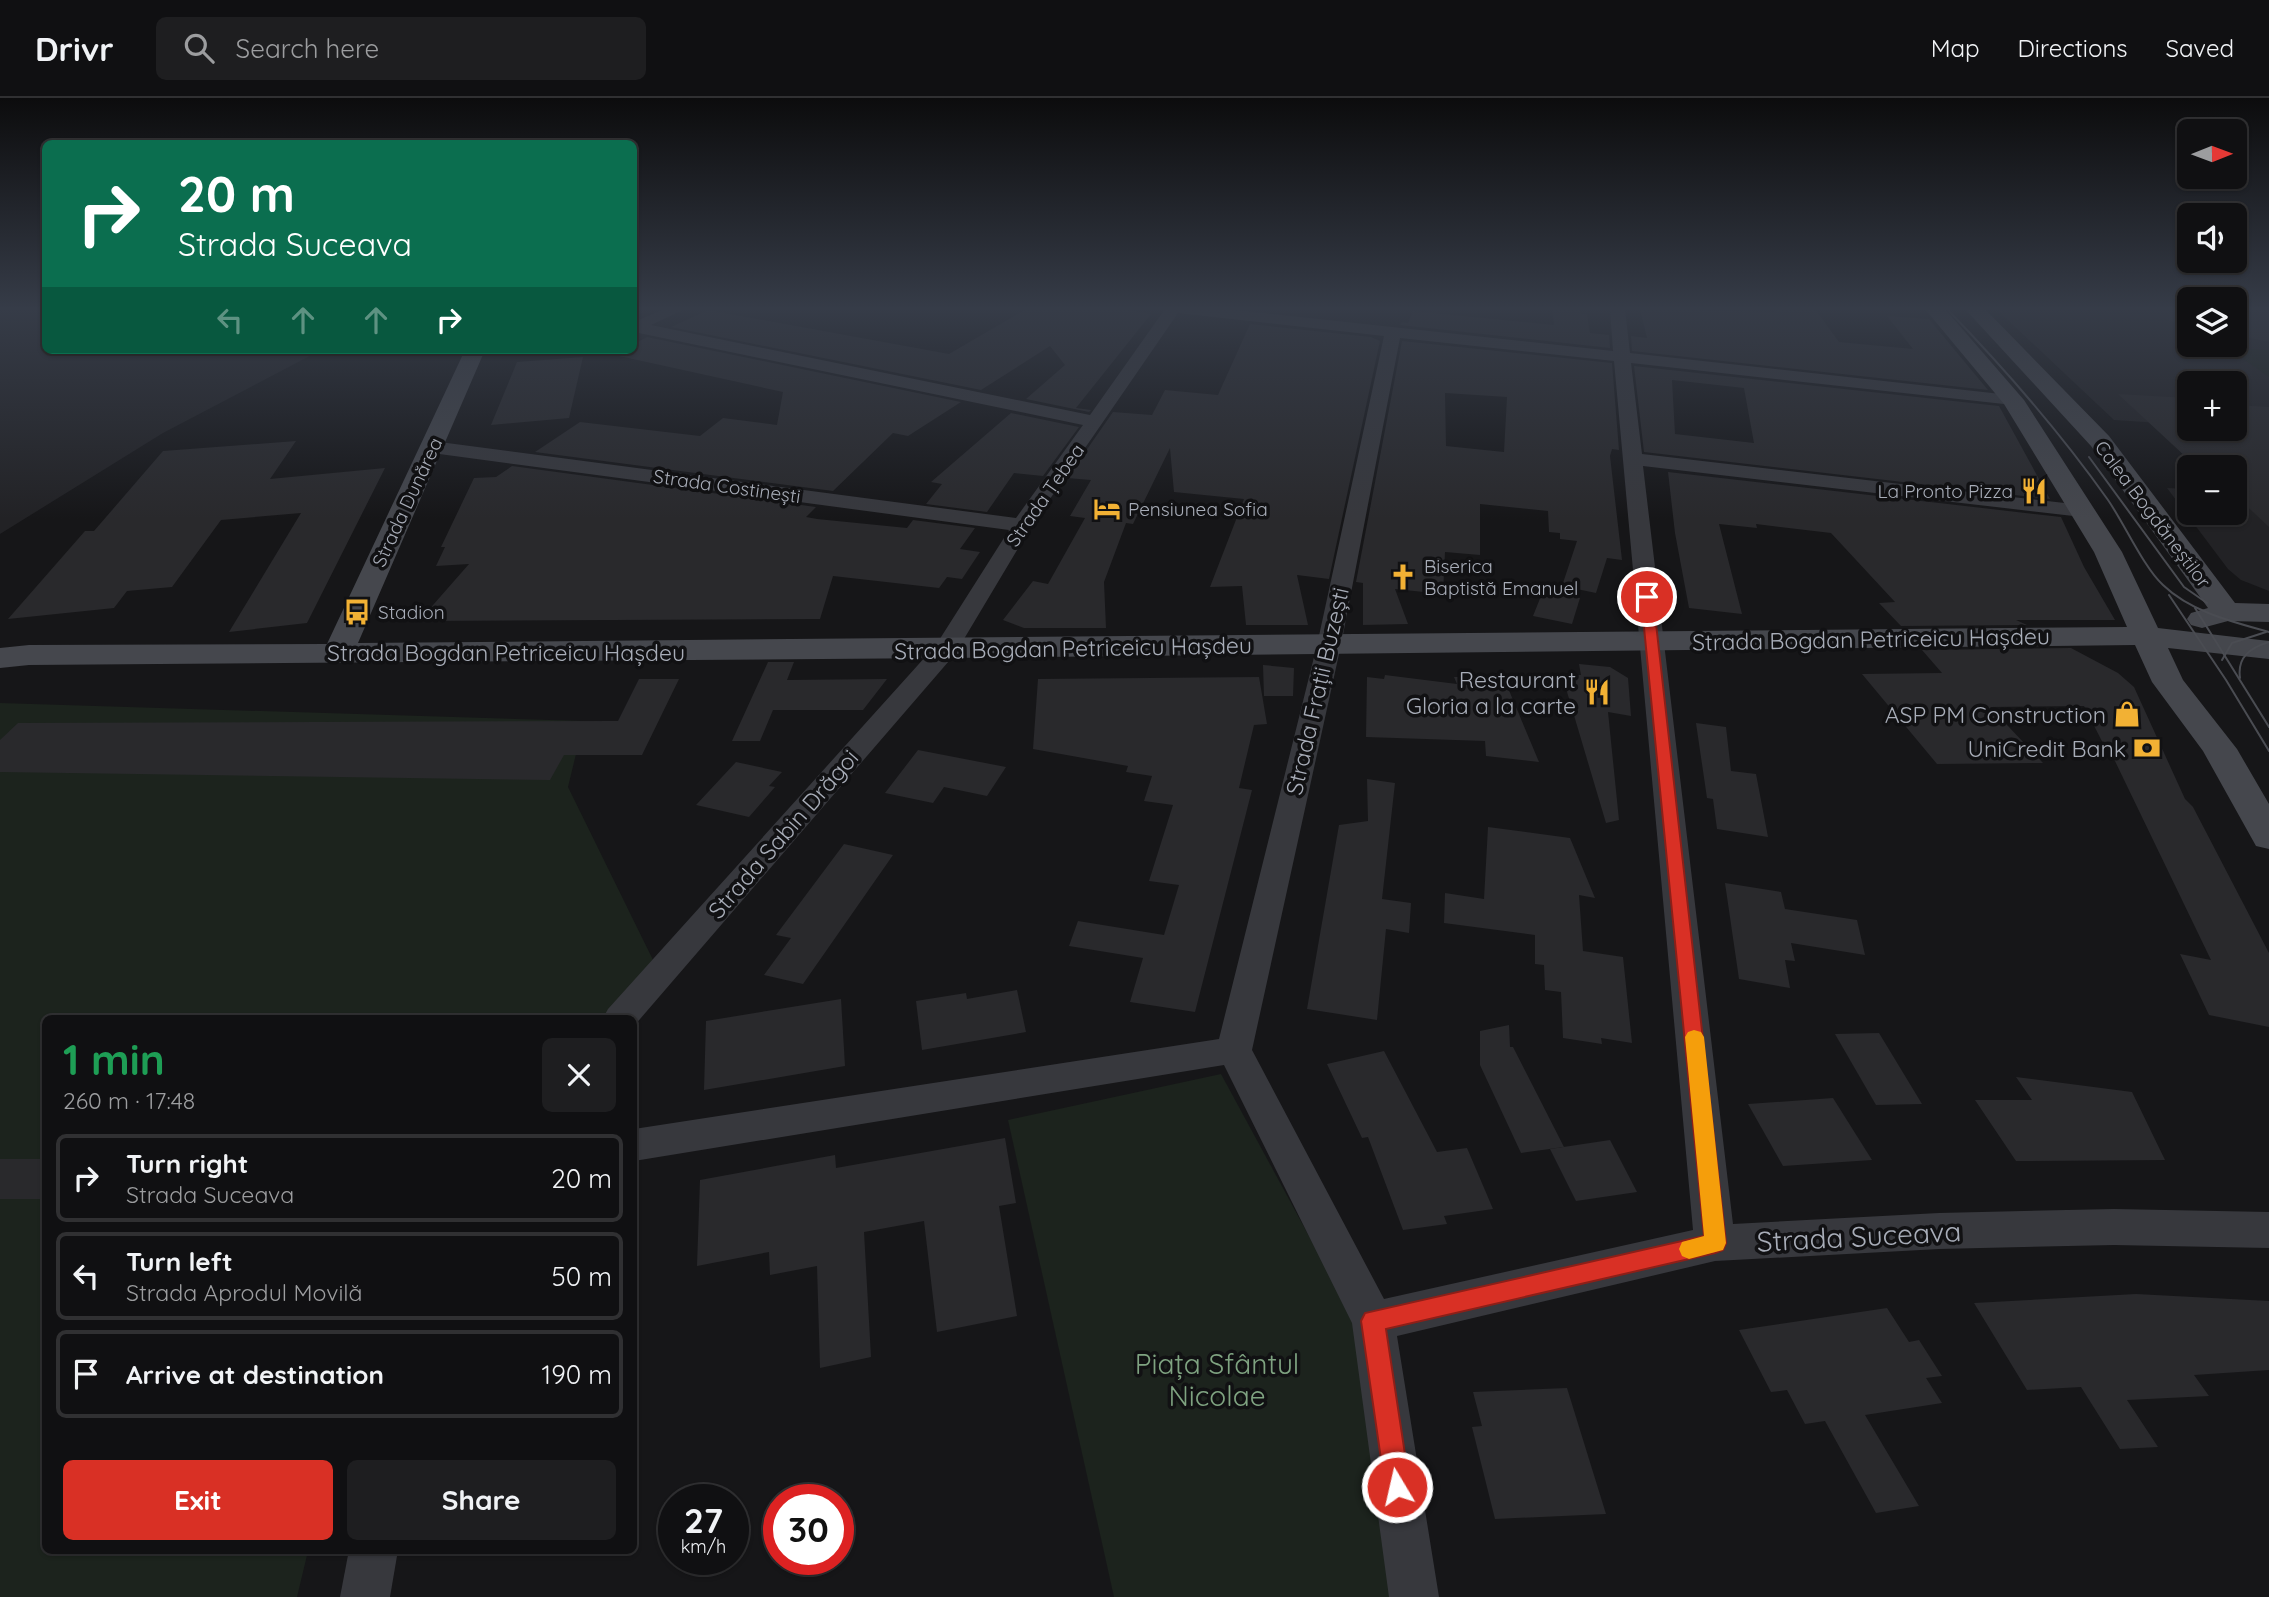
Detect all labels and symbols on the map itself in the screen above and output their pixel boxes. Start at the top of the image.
north arrow [2177,119,2247,189]
street label: Strada Dunărea [367,433,447,571]
street label: Calea Bogdăneștilor [2090,436,2217,593]
street label: Strada Țebea [1001,439,1089,551]
street label: Strada Costinești [652,464,802,508]
restaurant icon: La Pronto Pizza [2019,476,2049,506]
place label: La Pronto Pizza [1877,479,2013,503]
hotel icon: Pensiunea Sofia [1092,494,1122,524]
place label: Pensiunea Sofia [1128,497,1268,521]
place label: Biserica Baptistă Emanuel [1424,554,1579,600]
church icon: Biserica Baptistă Emanuel [1388,562,1418,592]
pin [1617,567,1677,627]
street label: Strada Frații Buzești [1279,584,1355,798]
bus stop icon: Stadion [342,597,372,627]
place label: Stadion [378,600,445,624]
street label: Strada Bogdan Petriceicu Hașdeu [1692,621,2050,657]
street label: Strada Bogdan Petriceicu Hașdeu [894,630,1252,666]
street label: Strada Bogdan Petriceicu Hașdeu [327,638,685,667]
place label: Restaurant Gloria a la carte [1406,665,1576,720]
restaurant icon: Restaurant Gloria a la carte [1582,677,1612,707]
shop icon: ASP PM Construction [2112,699,2142,729]
place label: ASP PM Construction [1885,700,2106,729]
bank icon: UniCredit Bank [2132,733,2162,763]
place label: UniCredit Bank [1968,734,2126,763]
street label: Strada Sabin Drăgoi [702,744,864,924]
street label: Strada Suceava [1756,1213,1962,1259]
park label: Piața Sfântul Nicolae [1135,1346,1299,1413]
position arrow [1360,1450,1434,1524]
speed limit sign: 30 [763,1484,854,1575]

